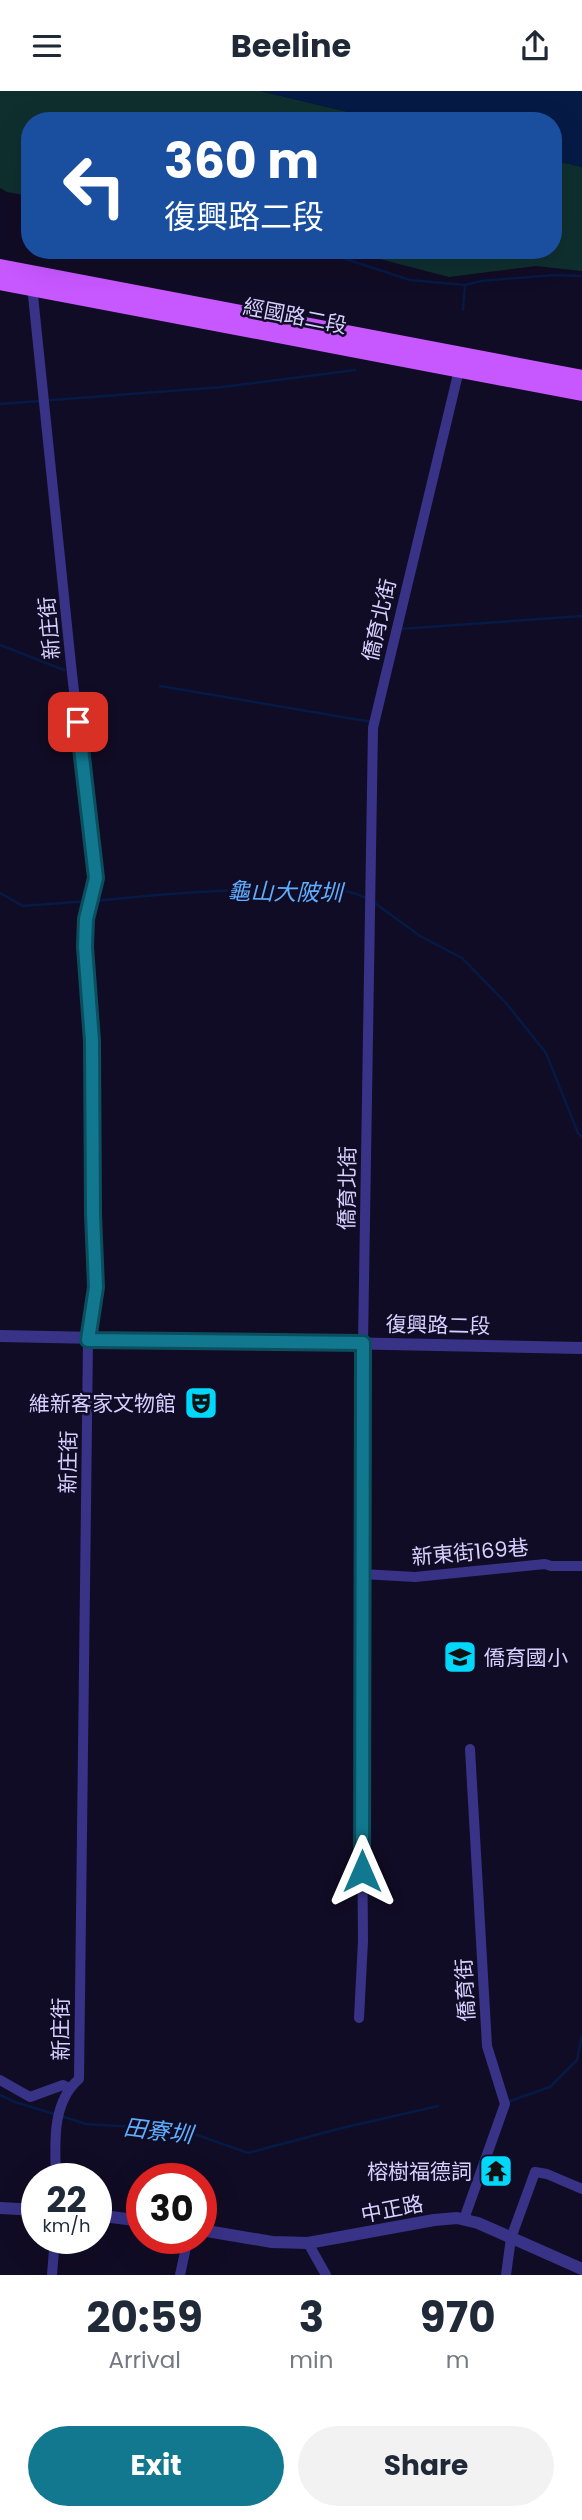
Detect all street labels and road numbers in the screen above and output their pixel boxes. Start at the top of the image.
street label: 經國路二段 [241,292,349,340]
street label: 僑育北街 [355,576,403,664]
street label: 新庄街 [32,595,66,661]
street label: 僑育北街 [332,1146,362,1230]
street label: 復興路二段 [385,1310,491,1340]
street label: 新庄街 [53,1430,83,1494]
street label: 新東街169巷 [410,1532,530,1572]
street label: 僑育街 [449,1958,481,2022]
street label: 新庄街 [46,1998,75,2061]
street label: 中正路 [358,2189,426,2229]

